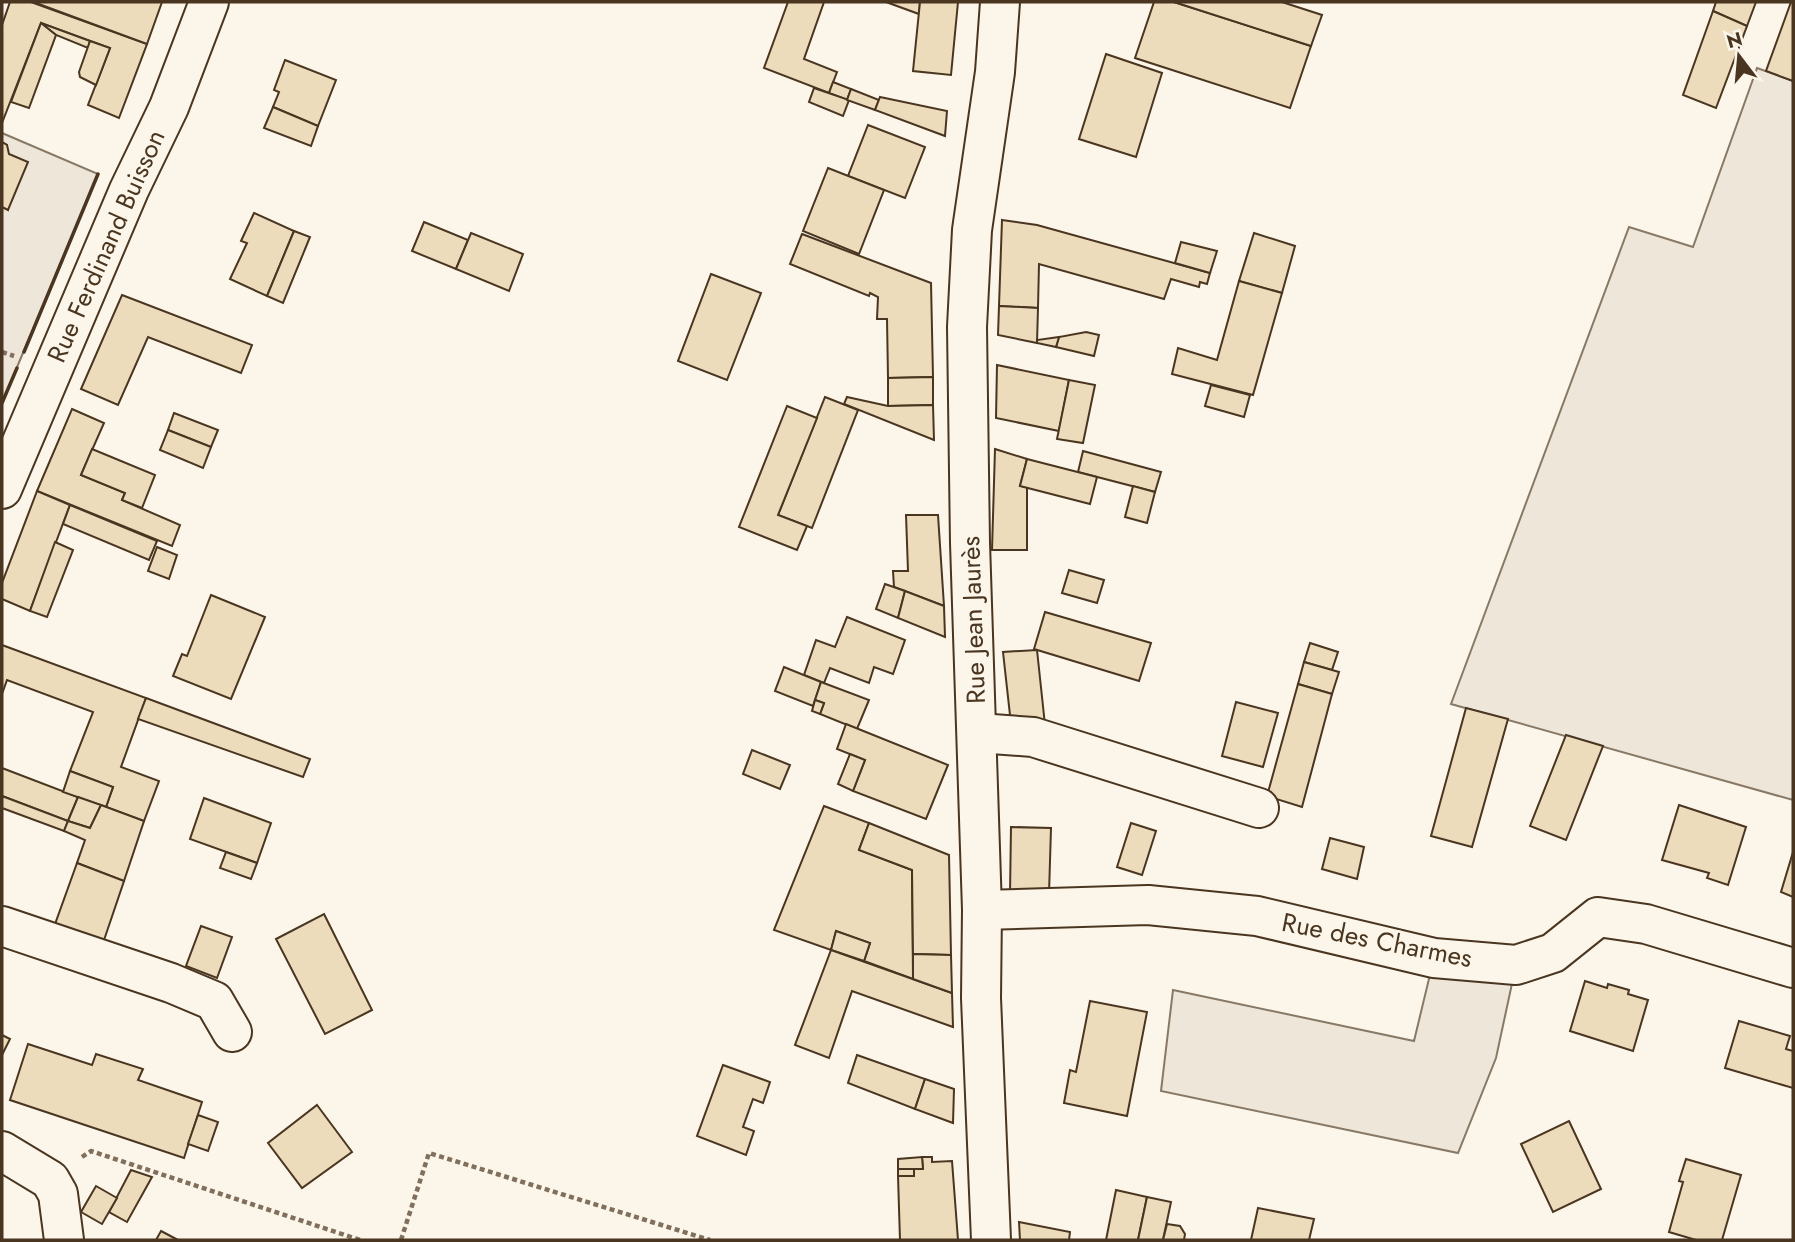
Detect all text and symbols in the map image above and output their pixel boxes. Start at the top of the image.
north arrow [1704,21,1774,91]
text: N [1723,25,1745,55]
street label: Rue Ferdinand Buisson [37,123,175,369]
street label: Rue Jean Jaurès [951,535,995,705]
street label: Rue des Charmes [1279,903,1475,977]

